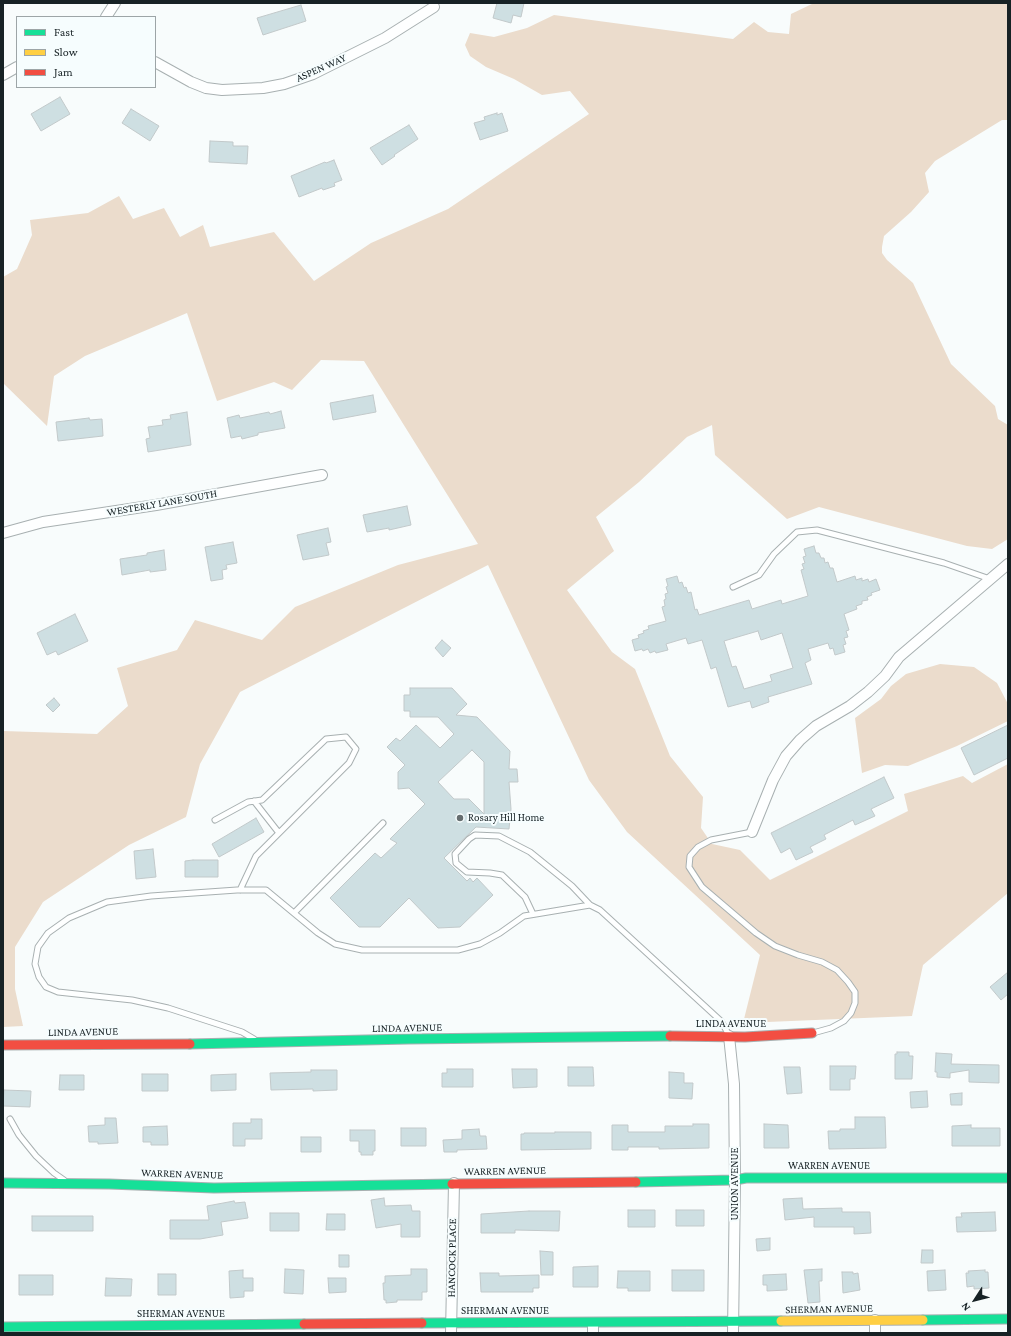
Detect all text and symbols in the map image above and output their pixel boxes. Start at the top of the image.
legend [16,16,156,88]
text: Fast [54,25,74,39]
text: Slow [54,45,78,59]
street label: ASPEN WAY [294,51,348,85]
text: Jam [54,65,73,79]
street label: WESTERLY LANE SOUTH [106,487,218,519]
place label: Rosary Hill Home [468,811,544,825]
marker: Rosary Hill Home [455,813,465,823]
street label: LINDA AVENUE [696,1017,766,1031]
street label: LINDA AVENUE [372,1021,442,1035]
street label: LINDA AVENUE [48,1025,118,1039]
street label: UNION AVENUE [728,1147,742,1221]
street label: WARREN AVENUE [788,1159,870,1173]
street label: WARREN AVENUE [464,1164,546,1178]
street label: WARREN AVENUE [141,1166,223,1182]
street label: HANCOCK PLACE [445,1218,459,1298]
north arrow [955,1280,995,1320]
text: N [958,1300,972,1314]
street label: SHERMAN AVENUE [785,1302,873,1316]
street label: SHERMAN AVENUE [461,1304,549,1318]
street label: SHERMAN AVENUE [137,1307,225,1321]

